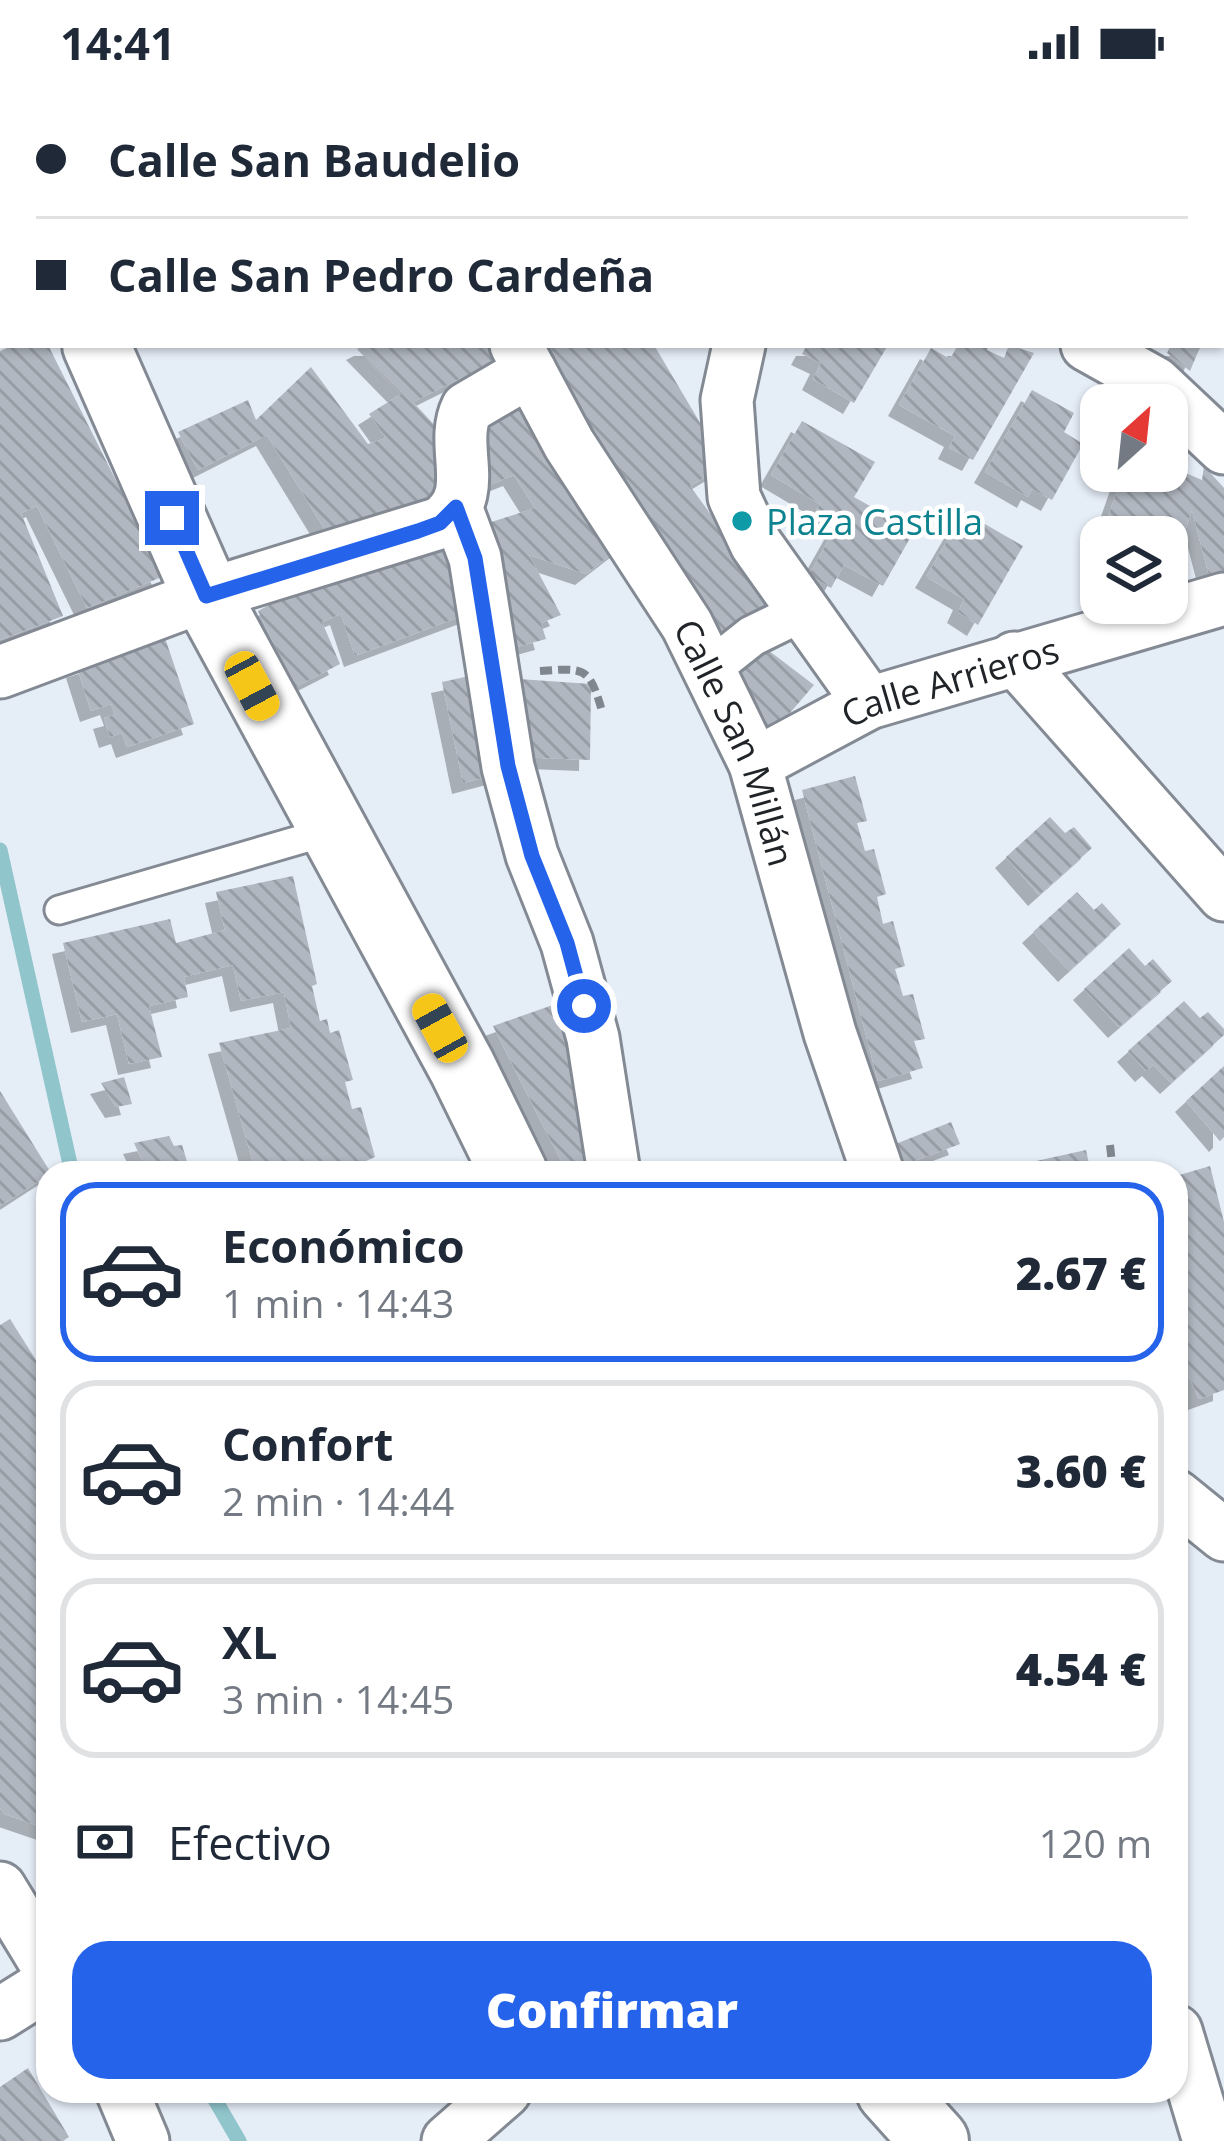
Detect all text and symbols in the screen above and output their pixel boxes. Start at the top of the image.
text: 14:41 [60,12,176,73]
text: Calle San Baudelio [108,129,520,190]
text: Calle San Pedro Cardeña [108,244,654,305]
north arrow [1080,384,1188,492]
map controls [1080,384,1188,624]
route end [145,491,199,545]
place label: Plaza Castilla [766,497,983,546]
marker: Plaza Castilla [729,508,755,534]
button: layers [1080,516,1188,624]
street label: Calle San Millán [663,611,807,871]
street label: Calle Arrieros [832,624,1064,738]
car [219,646,285,726]
route start [557,979,611,1033]
car [407,988,473,1068]
text: Económico [222,1215,465,1276]
icon: car [78,1218,186,1326]
text: 2.67 € [1016,1242,1146,1303]
text: 1 min · 14:43 [222,1276,454,1329]
text: Confort [222,1413,393,1474]
icon: car [78,1416,186,1524]
text: 3.60 € [1016,1440,1146,1501]
text: 2 min · 14:44 [222,1474,454,1527]
text: XL [222,1611,277,1672]
icon: car [78,1614,186,1722]
text: 4.54 € [1016,1638,1146,1699]
text: 3 min · 14:45 [222,1672,454,1725]
icon: cash [72,1809,138,1875]
text: Efectivo [168,1812,332,1873]
text: 120 m [1039,1816,1152,1869]
button: Confirmar [72,1941,1152,2079]

